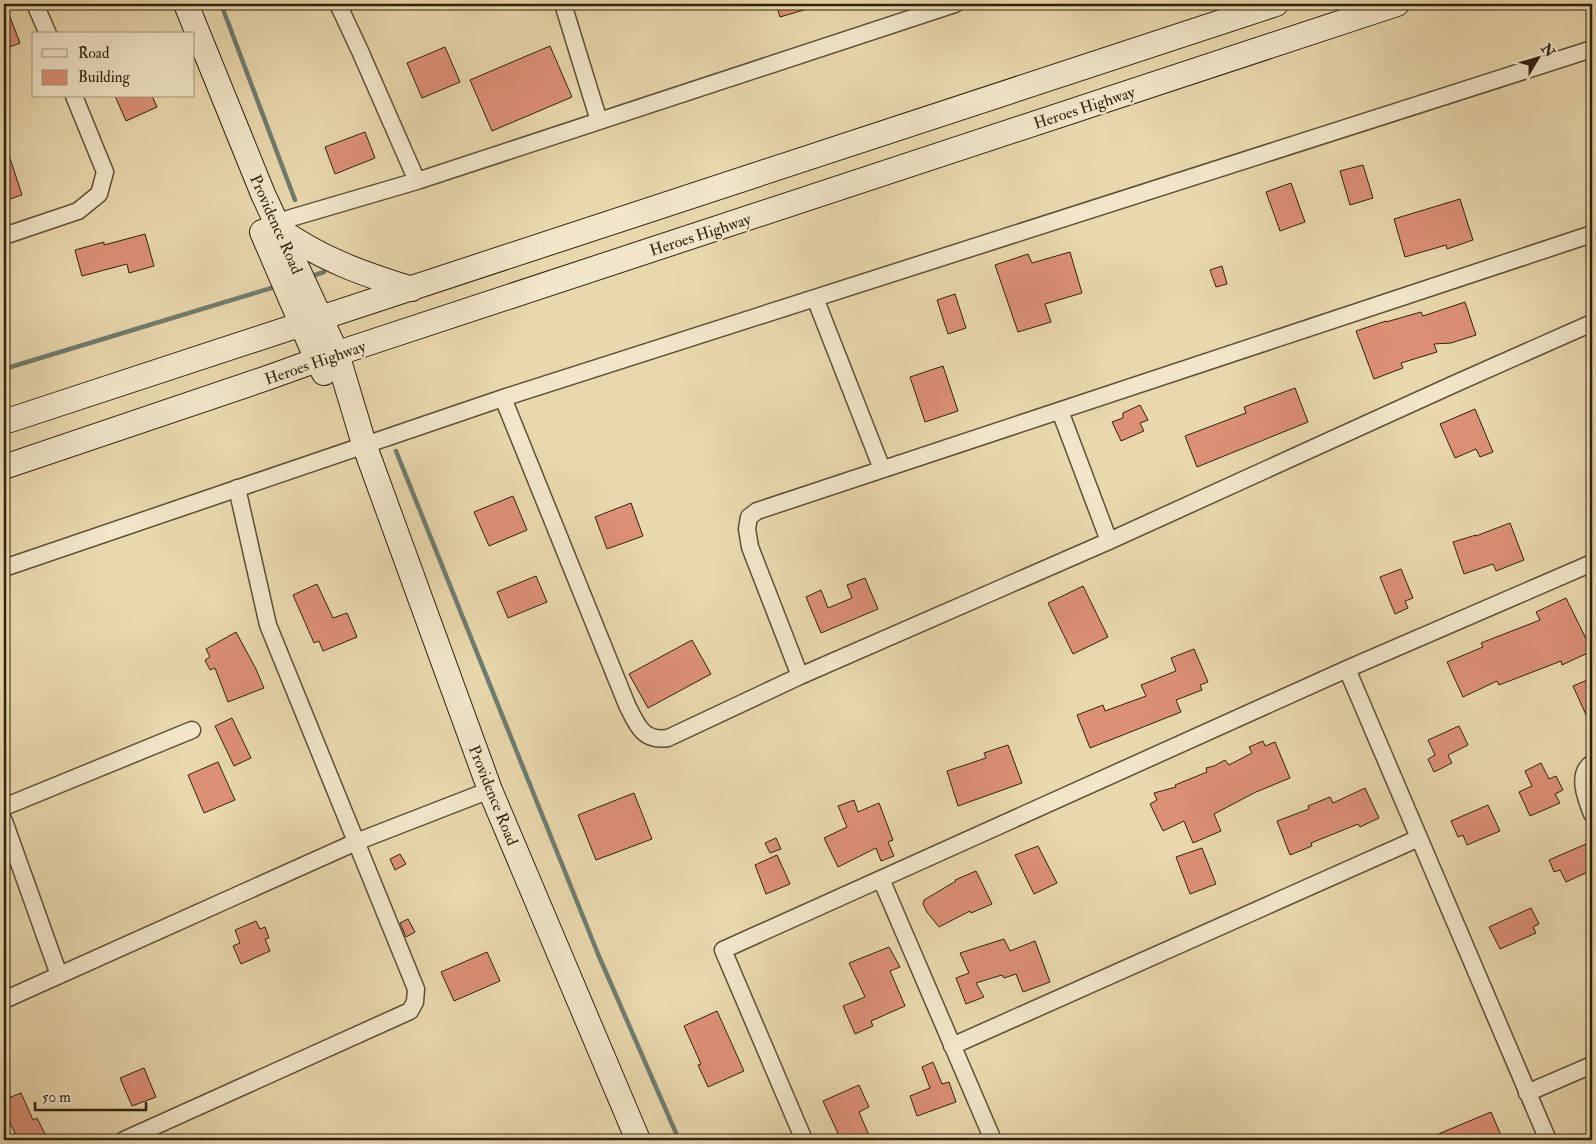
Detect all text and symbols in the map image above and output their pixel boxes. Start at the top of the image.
legend [32,32,195,98]
north arrow [1514,32,1564,82]
text: N [1537,39,1559,61]
text: Road [78,44,110,63]
text: Building [78,68,130,87]
street label: Heroes Highway [1031,82,1138,134]
street label: Providence Road [245,172,307,277]
street label: Heroes Highway [647,209,754,261]
street label: Heroes Highway [262,336,369,390]
street label: Providence Road [464,742,522,849]
scale bar [35,1079,146,1111]
text: 50 m [42,1088,71,1107]

